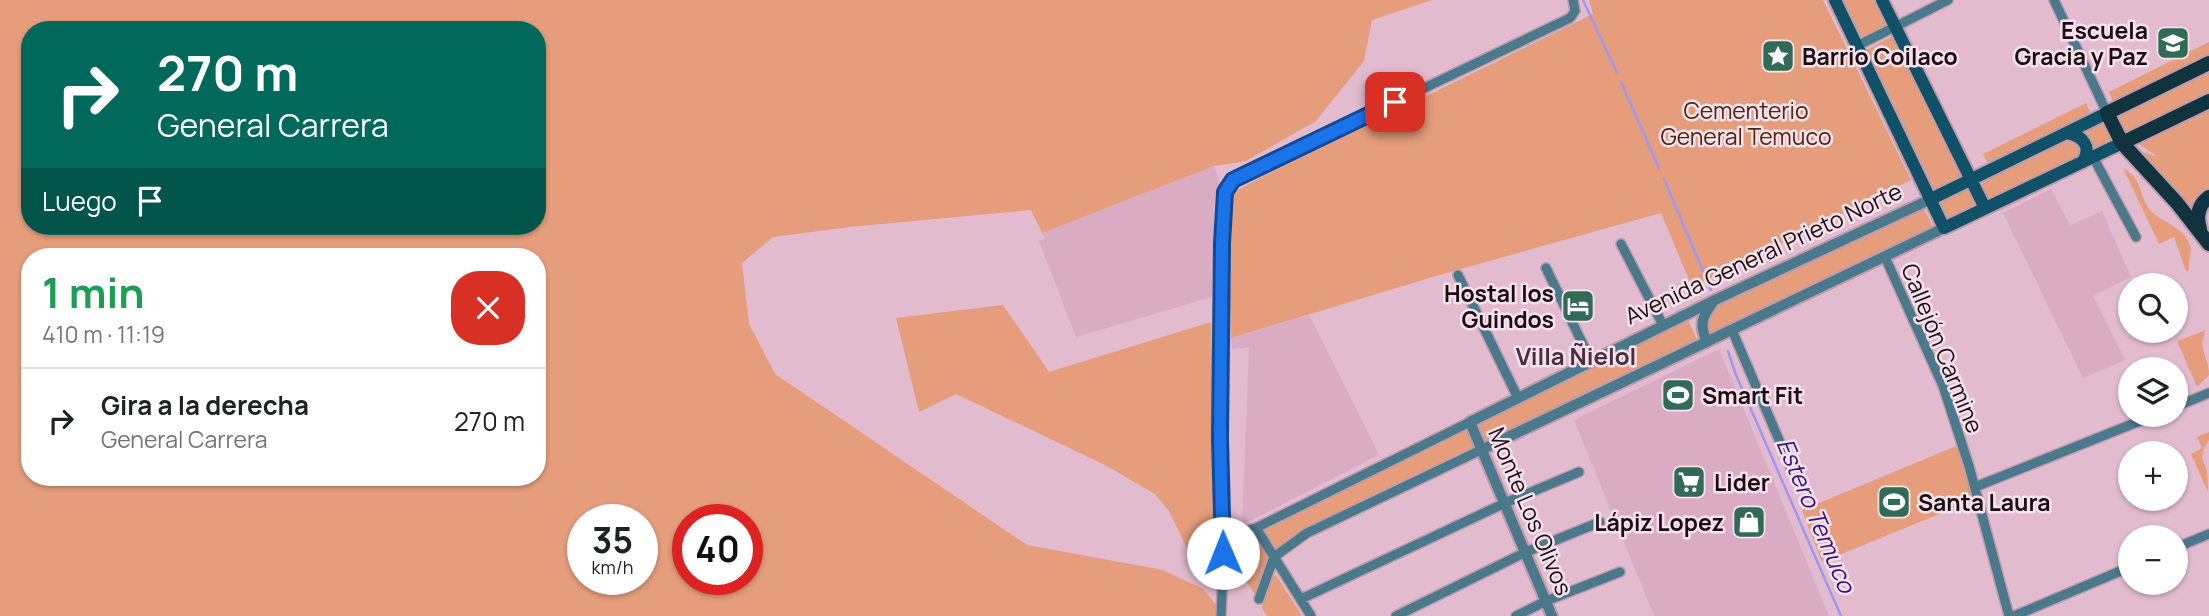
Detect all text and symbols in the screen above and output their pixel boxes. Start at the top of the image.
place label: Escuela Gracia y Paz [2014,14,2148,72]
school or university icon: Escuela Gracia y Paz [2154,24,2192,62]
place icon: Barrio Coilaco [1759,37,1797,75]
text: 270 m [157,39,298,106]
place label: Barrio Coilaco [1802,40,1958,72]
icon: right [42,49,133,140]
pin [1365,72,1425,132]
icon: arrive [1376,83,1414,121]
park label: Cementerio General Temuco [1660,94,1832,152]
text: General Carrera [157,103,389,147]
street label: Avenida General Prieto Norte [1619,175,1907,331]
icon: arrive [131,182,169,220]
text: Luego [42,183,117,219]
street label: Callejón Carmine [1894,258,1992,438]
text: 1 min [42,263,145,321]
button: close [451,271,525,345]
map controls [2118,273,2188,595]
button: search [2118,273,2188,343]
place label: Hostal los Guindos [1444,277,1554,335]
hotel icon: Hostal los Guindos [1559,287,1597,325]
text: 410 m · 11:19 [42,318,165,350]
district label: Villa Ñielol [1516,339,1636,372]
button: layers [2118,357,2188,427]
sports icon: Smart Fit [1659,376,1697,414]
place label: Smart Fit [1702,379,1803,411]
text: Gira a la derecha [101,387,309,423]
icon: right [42,402,80,440]
text: 270 m [454,403,525,439]
street label: Monte Los Olivos [1481,422,1581,600]
text: General Carrera [101,423,268,455]
water label: Estero Temuco [1770,433,1865,599]
button: + [2118,441,2188,511]
supermarket icon: Lider [1670,463,1708,501]
place label: Lider [1714,466,1770,498]
sports icon: Santa Laura [1875,483,1913,521]
place label: Santa Laura [1918,486,2051,518]
shop icon: Lápiz Lopez [1730,503,1768,541]
speed limit sign: 40 [672,504,763,595]
place label: Lápiz Lopez [1594,506,1724,538]
text: 35 [592,516,633,564]
position arrow [1186,516,1260,590]
button: − [2118,525,2188,595]
text: km/h [592,555,633,579]

